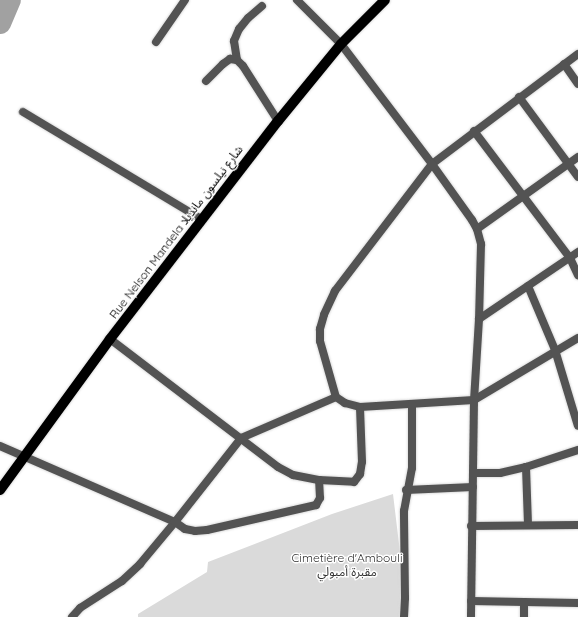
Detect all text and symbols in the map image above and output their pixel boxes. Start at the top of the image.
street label: Rue Nelson Mandela شارع نيلسون مانديلا [106,143,246,321]
park label: Cimetière d'Ambouli مقبرة أمبولي [292,551,402,579]

